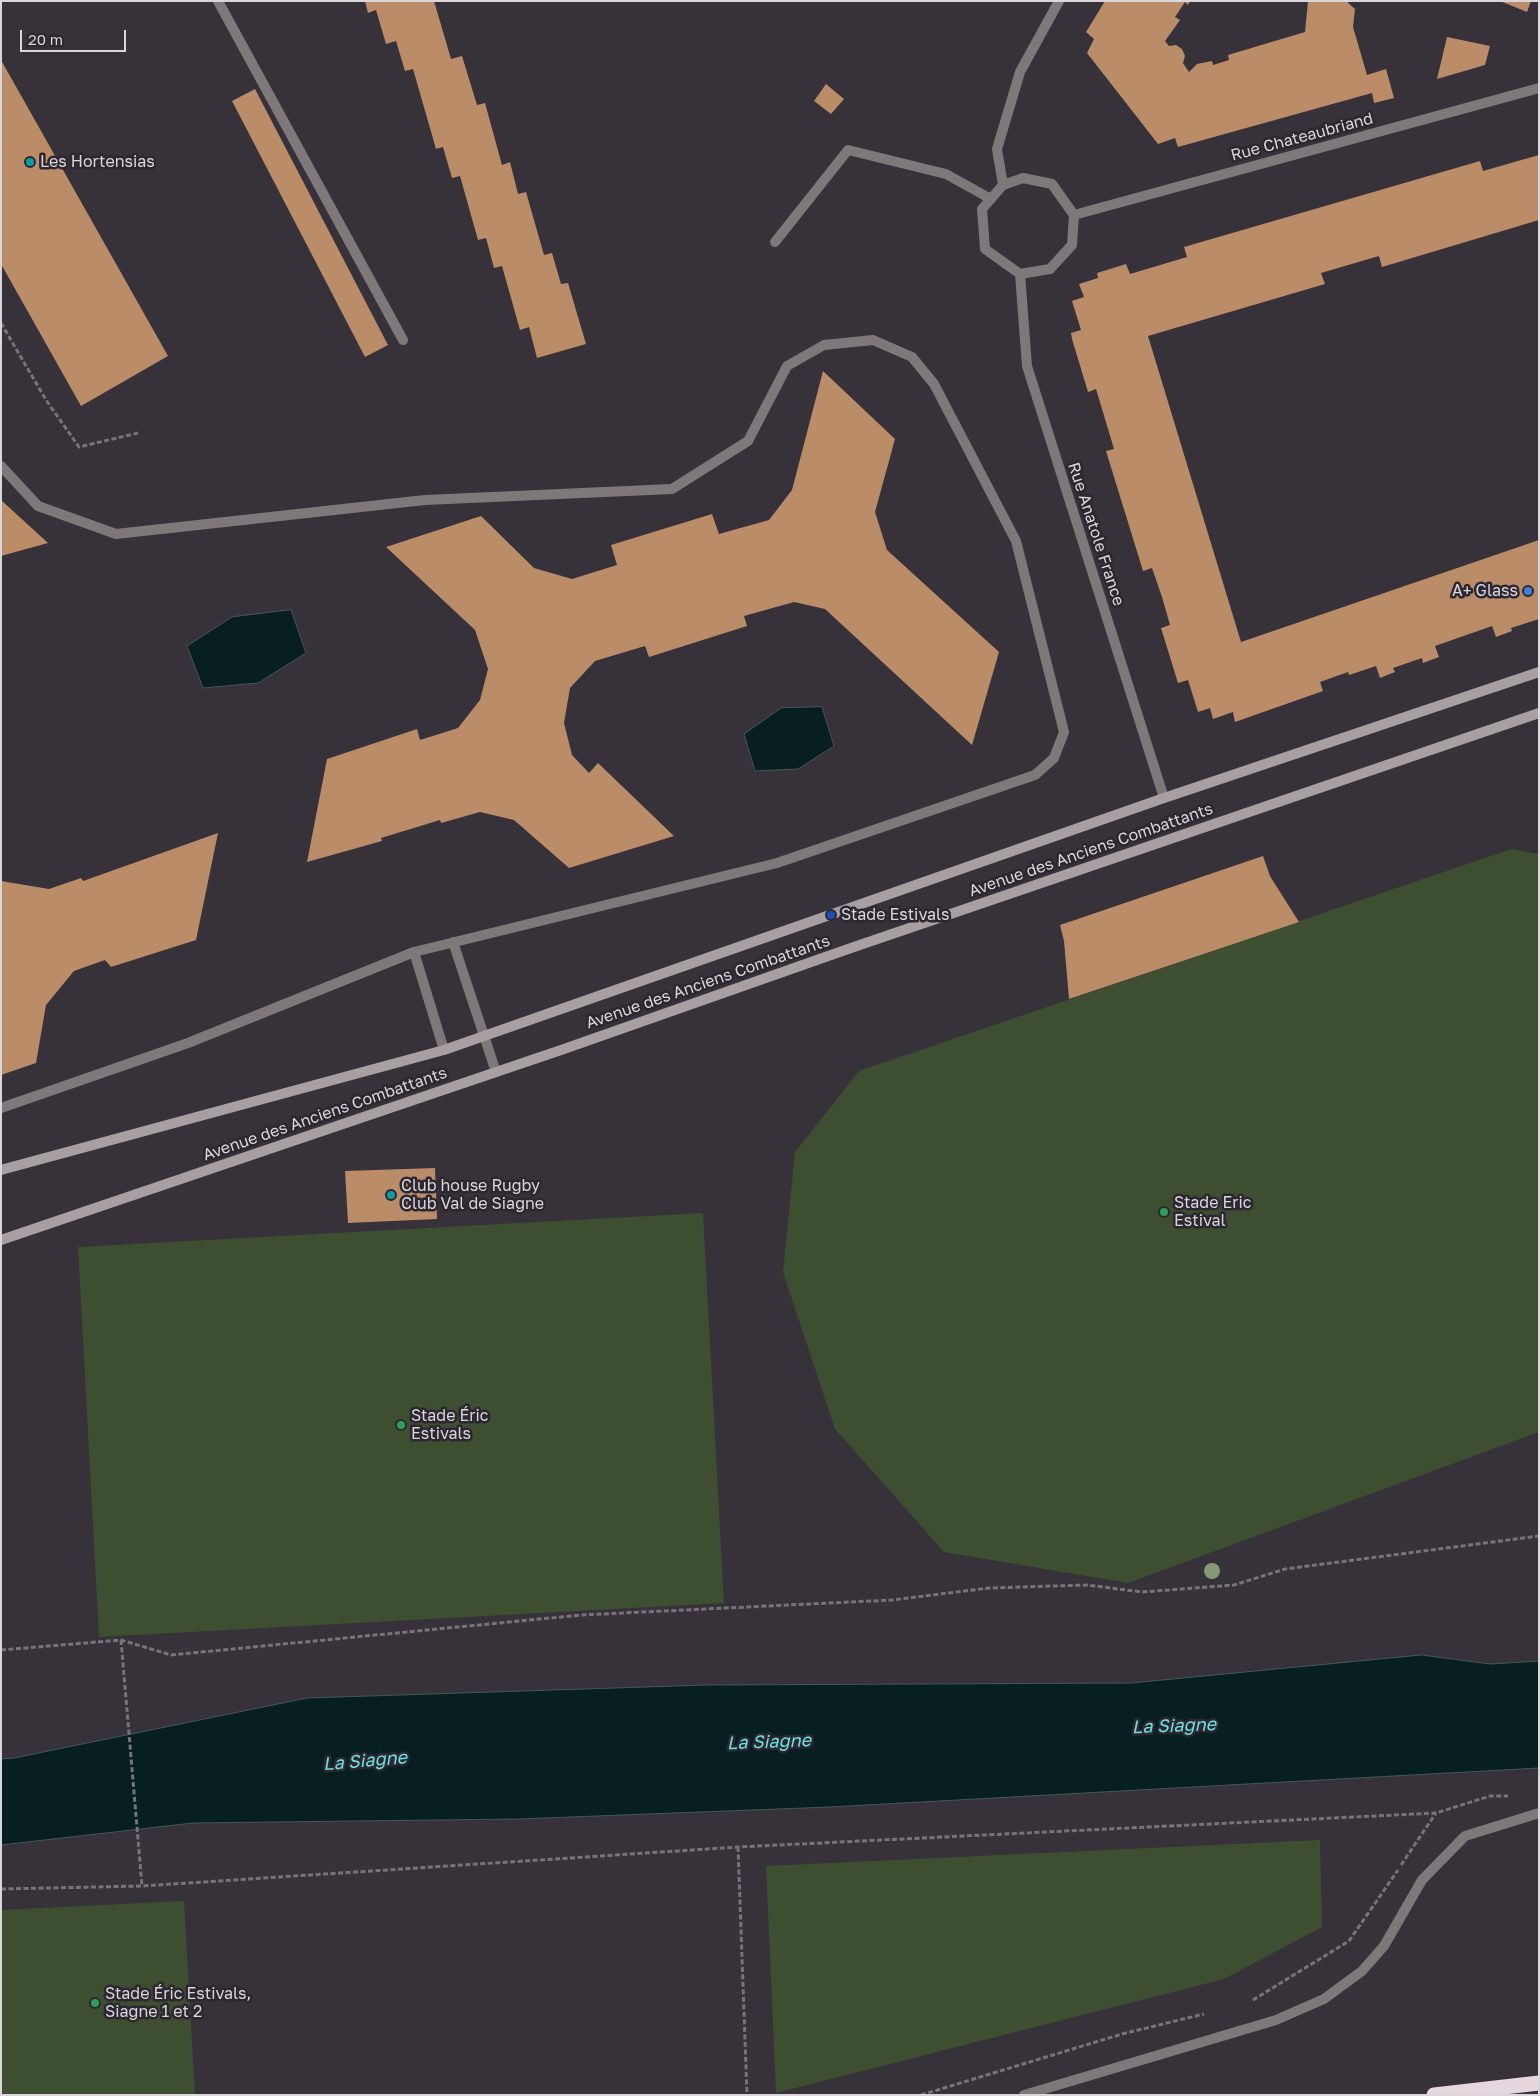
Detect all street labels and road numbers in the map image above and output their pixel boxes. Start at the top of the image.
street label: Rue Chateaubriand [1229,109,1375,165]
street label: Rue Anatole France [1064,460,1128,608]
street label: Avenue des Anciens Combattants [966,799,1216,901]
street label: Avenue des Anciens Combattants [583,931,833,1033]
street label: Avenue des Anciens Combattants [200,1063,450,1165]

